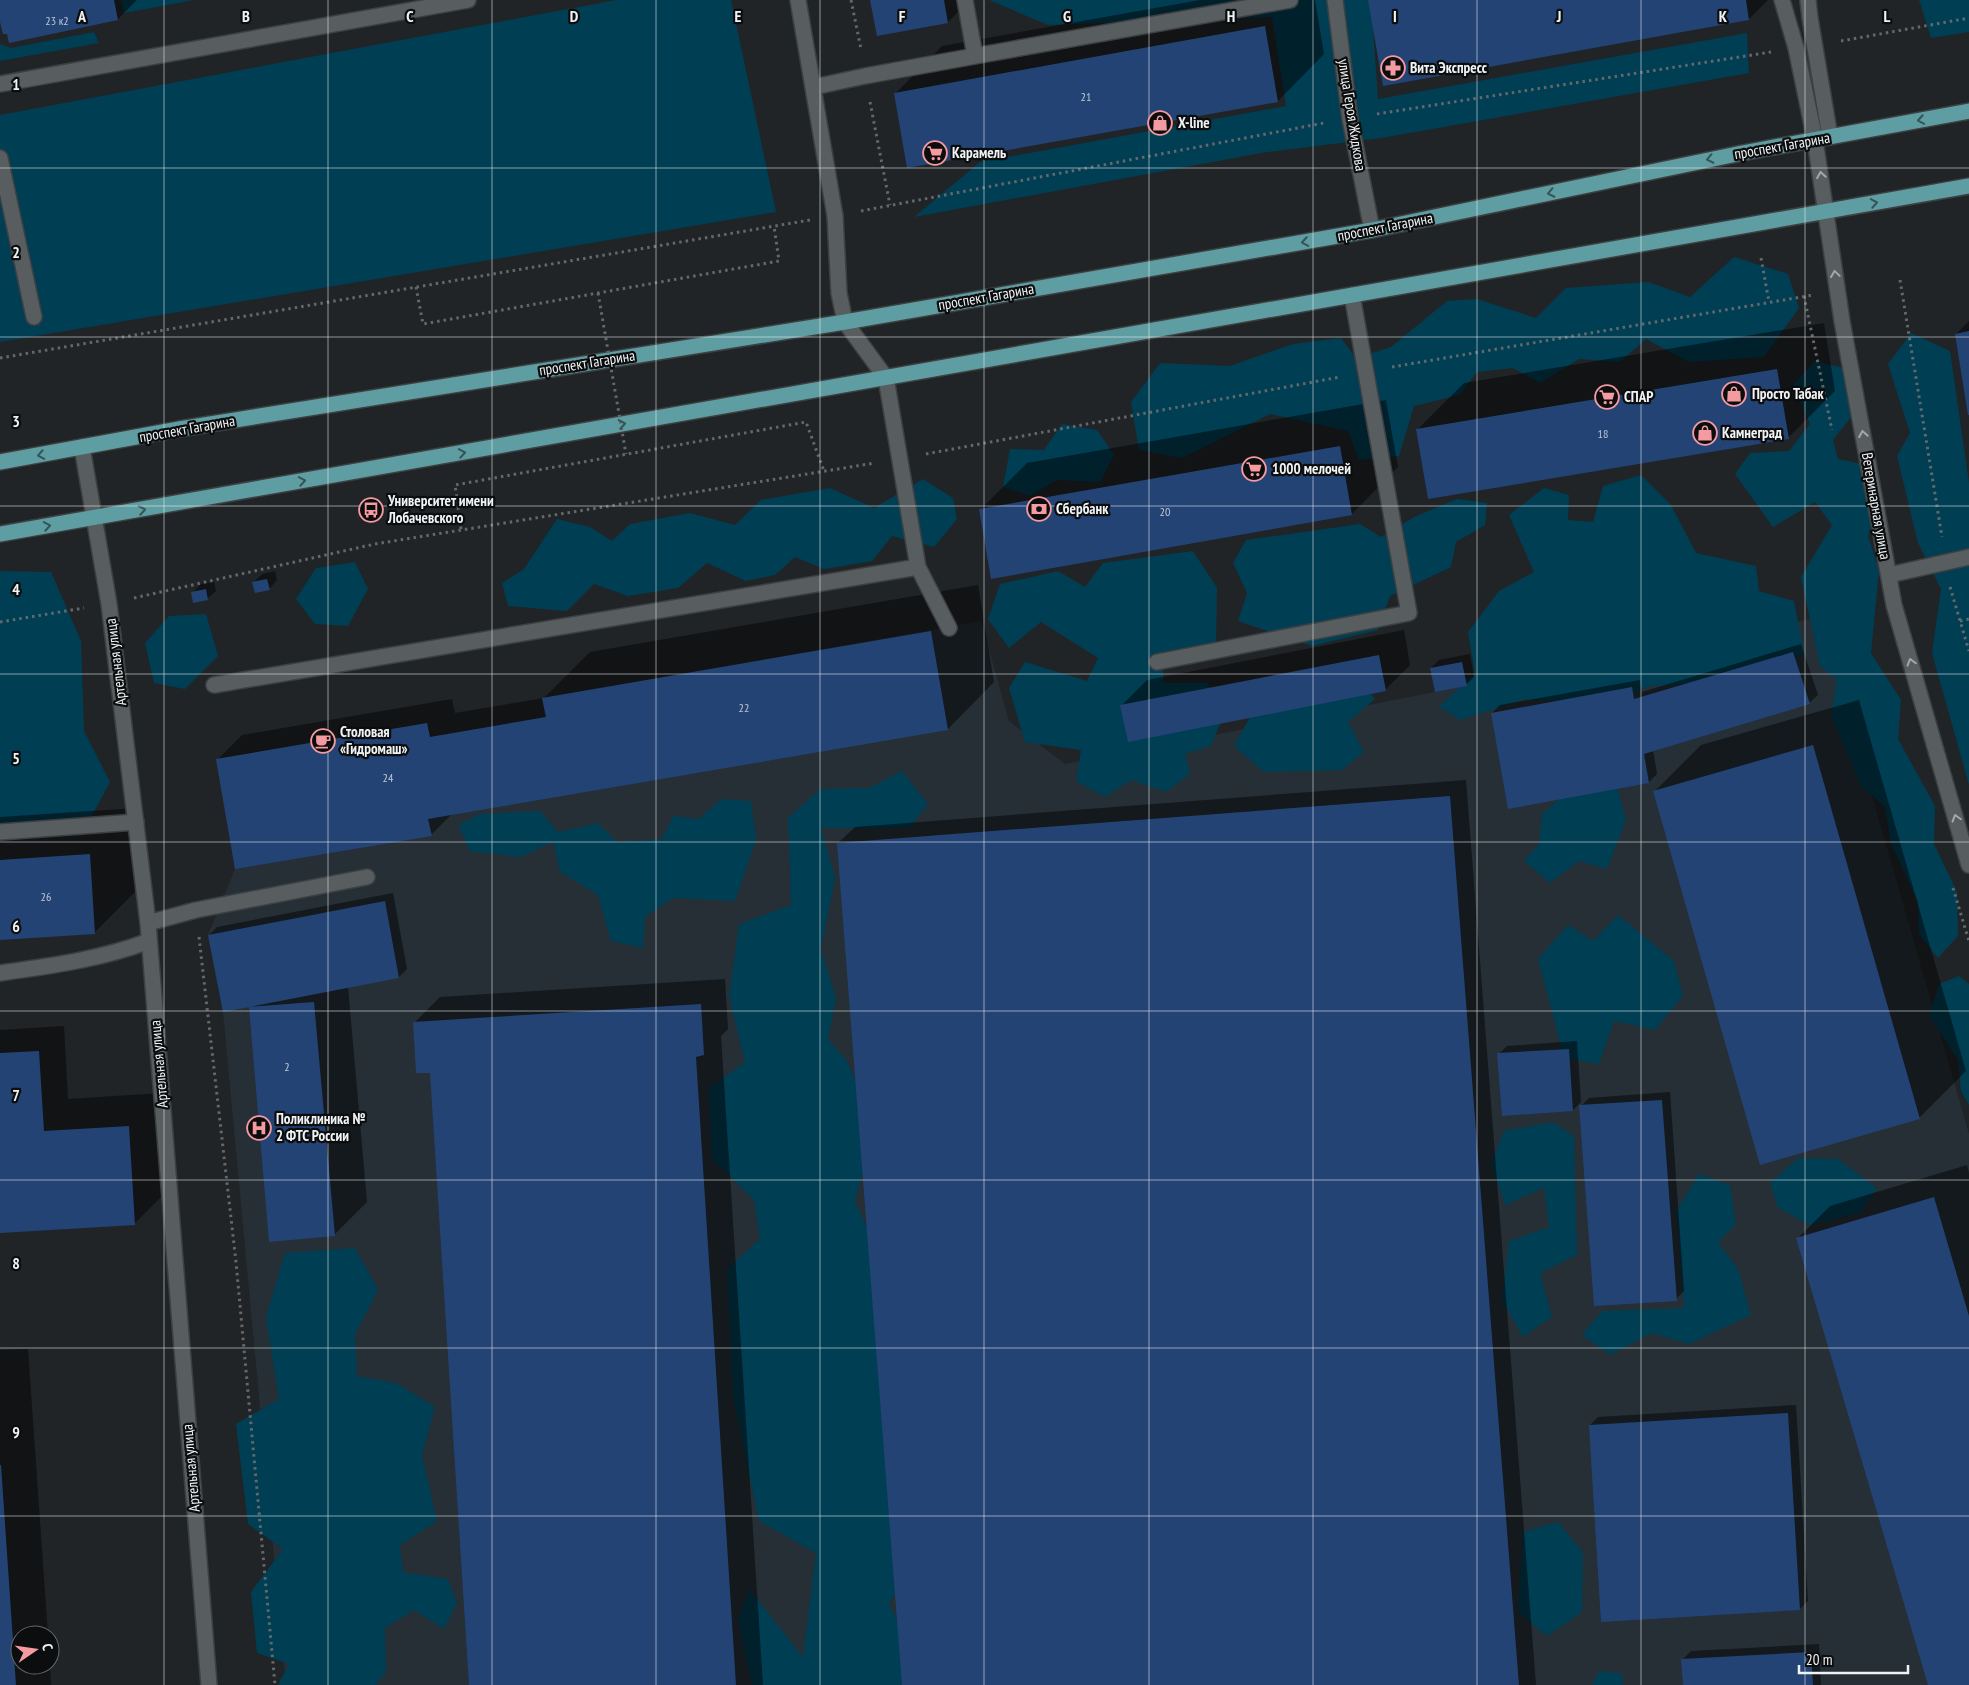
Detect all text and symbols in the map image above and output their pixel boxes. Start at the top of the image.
text: A [77,6,87,26]
text: B [242,6,250,26]
text: C [406,6,414,26]
text: D [570,6,579,26]
text: E [735,6,742,26]
text: F [899,6,906,26]
text: G [1063,6,1071,26]
text: H [1227,6,1235,26]
text: I [1393,6,1397,26]
text: J [1556,6,1561,26]
text: K [1719,6,1728,26]
text: L [1884,6,1891,26]
house number: 23 к2 [45,13,69,28]
pharmacy icon: Вита Экспресс [1380,55,1406,81]
street label: улица Героя Жидкова [1334,57,1371,172]
place label: Вита Экспресс [1410,58,1488,77]
text: 1 [12,74,20,94]
house number: 21 [1081,89,1091,104]
shop icon: X-line [1147,110,1173,136]
place label: X-line [1178,113,1210,132]
one-way arrow [1917,115,1925,125]
street label: проспект Гагарина [1733,128,1831,163]
supermarket icon: Карамель [922,140,948,166]
place label: Карамель [952,143,1006,162]
one-way arrow [1705,154,1714,164]
one-way arrow [1816,171,1826,180]
one-way arrow [1546,187,1555,198]
one-way arrow [1870,198,1879,208]
street label: проспект Гагарина [1336,208,1434,245]
one-way arrow [1301,236,1310,246]
text: 2 [12,242,20,262]
one-way arrow [1831,270,1841,278]
street label: проспект Гагарина [937,279,1035,314]
street label: проспект Гагарина [538,346,636,379]
shop icon: Просто Табак [1721,381,1747,407]
supermarket icon: СПАР [1594,384,1620,410]
place label: Просто Табак [1752,384,1825,403]
place label: СПАР [1624,387,1653,406]
text: 3 [12,411,20,431]
street label: проспект Гагарина [138,411,236,446]
one-way arrow [617,420,626,430]
shop icon: Камнеград [1692,420,1718,446]
place label: Камнеград [1722,423,1782,442]
house number: 18 [1598,426,1608,441]
one-way arrow [1858,430,1868,439]
one-way arrow [457,448,466,458]
one-way arrow [36,449,45,459]
street label: Ветеринарная улица [1858,451,1895,561]
supermarket icon: 1000 мелочей [1241,456,1267,482]
place label: 1000 мелочей [1272,459,1351,478]
one-way arrow [297,476,306,487]
place label: Университет имени Лобачевского [387,491,494,527]
bank icon: Сбербанк [1026,496,1052,522]
bus stop icon: Университет имени Лобачевского [358,497,384,523]
place label: Сбербанк [1056,499,1109,518]
house number: 20 [1160,504,1170,519]
one-way arrow [137,505,146,515]
one-way arrow [43,521,51,532]
text: 4 [12,579,20,599]
street label: Артельная улица [101,617,130,707]
one-way arrow [1906,658,1916,666]
house number: 22 [739,700,749,715]
place label: Столовая «Гидромаш» [340,722,408,758]
cafe icon: Столовая «Гидромаш» [310,728,336,754]
text: 5 [12,748,20,768]
house number: 24 [383,770,394,785]
one-way arrow [1951,814,1961,822]
house number: 26 [41,889,51,904]
text: 6 [12,916,20,936]
street label: Артельная улица [145,1019,172,1109]
house number: 2 [284,1059,290,1074]
text: 7 [12,1085,20,1105]
place label: Поликлиника № 2 ФТС России [276,1109,366,1145]
hospital icon: Поликлиника № 2 ФТС России [246,1115,272,1141]
text: 8 [12,1253,20,1273]
text: 9 [12,1422,20,1442]
street label: Артельная улица [177,1423,204,1513]
north arrow [10,1625,60,1675]
text: С [38,1642,57,1653]
scale bar [1799,1642,1908,1674]
text: 20 m [1806,1650,1832,1669]

